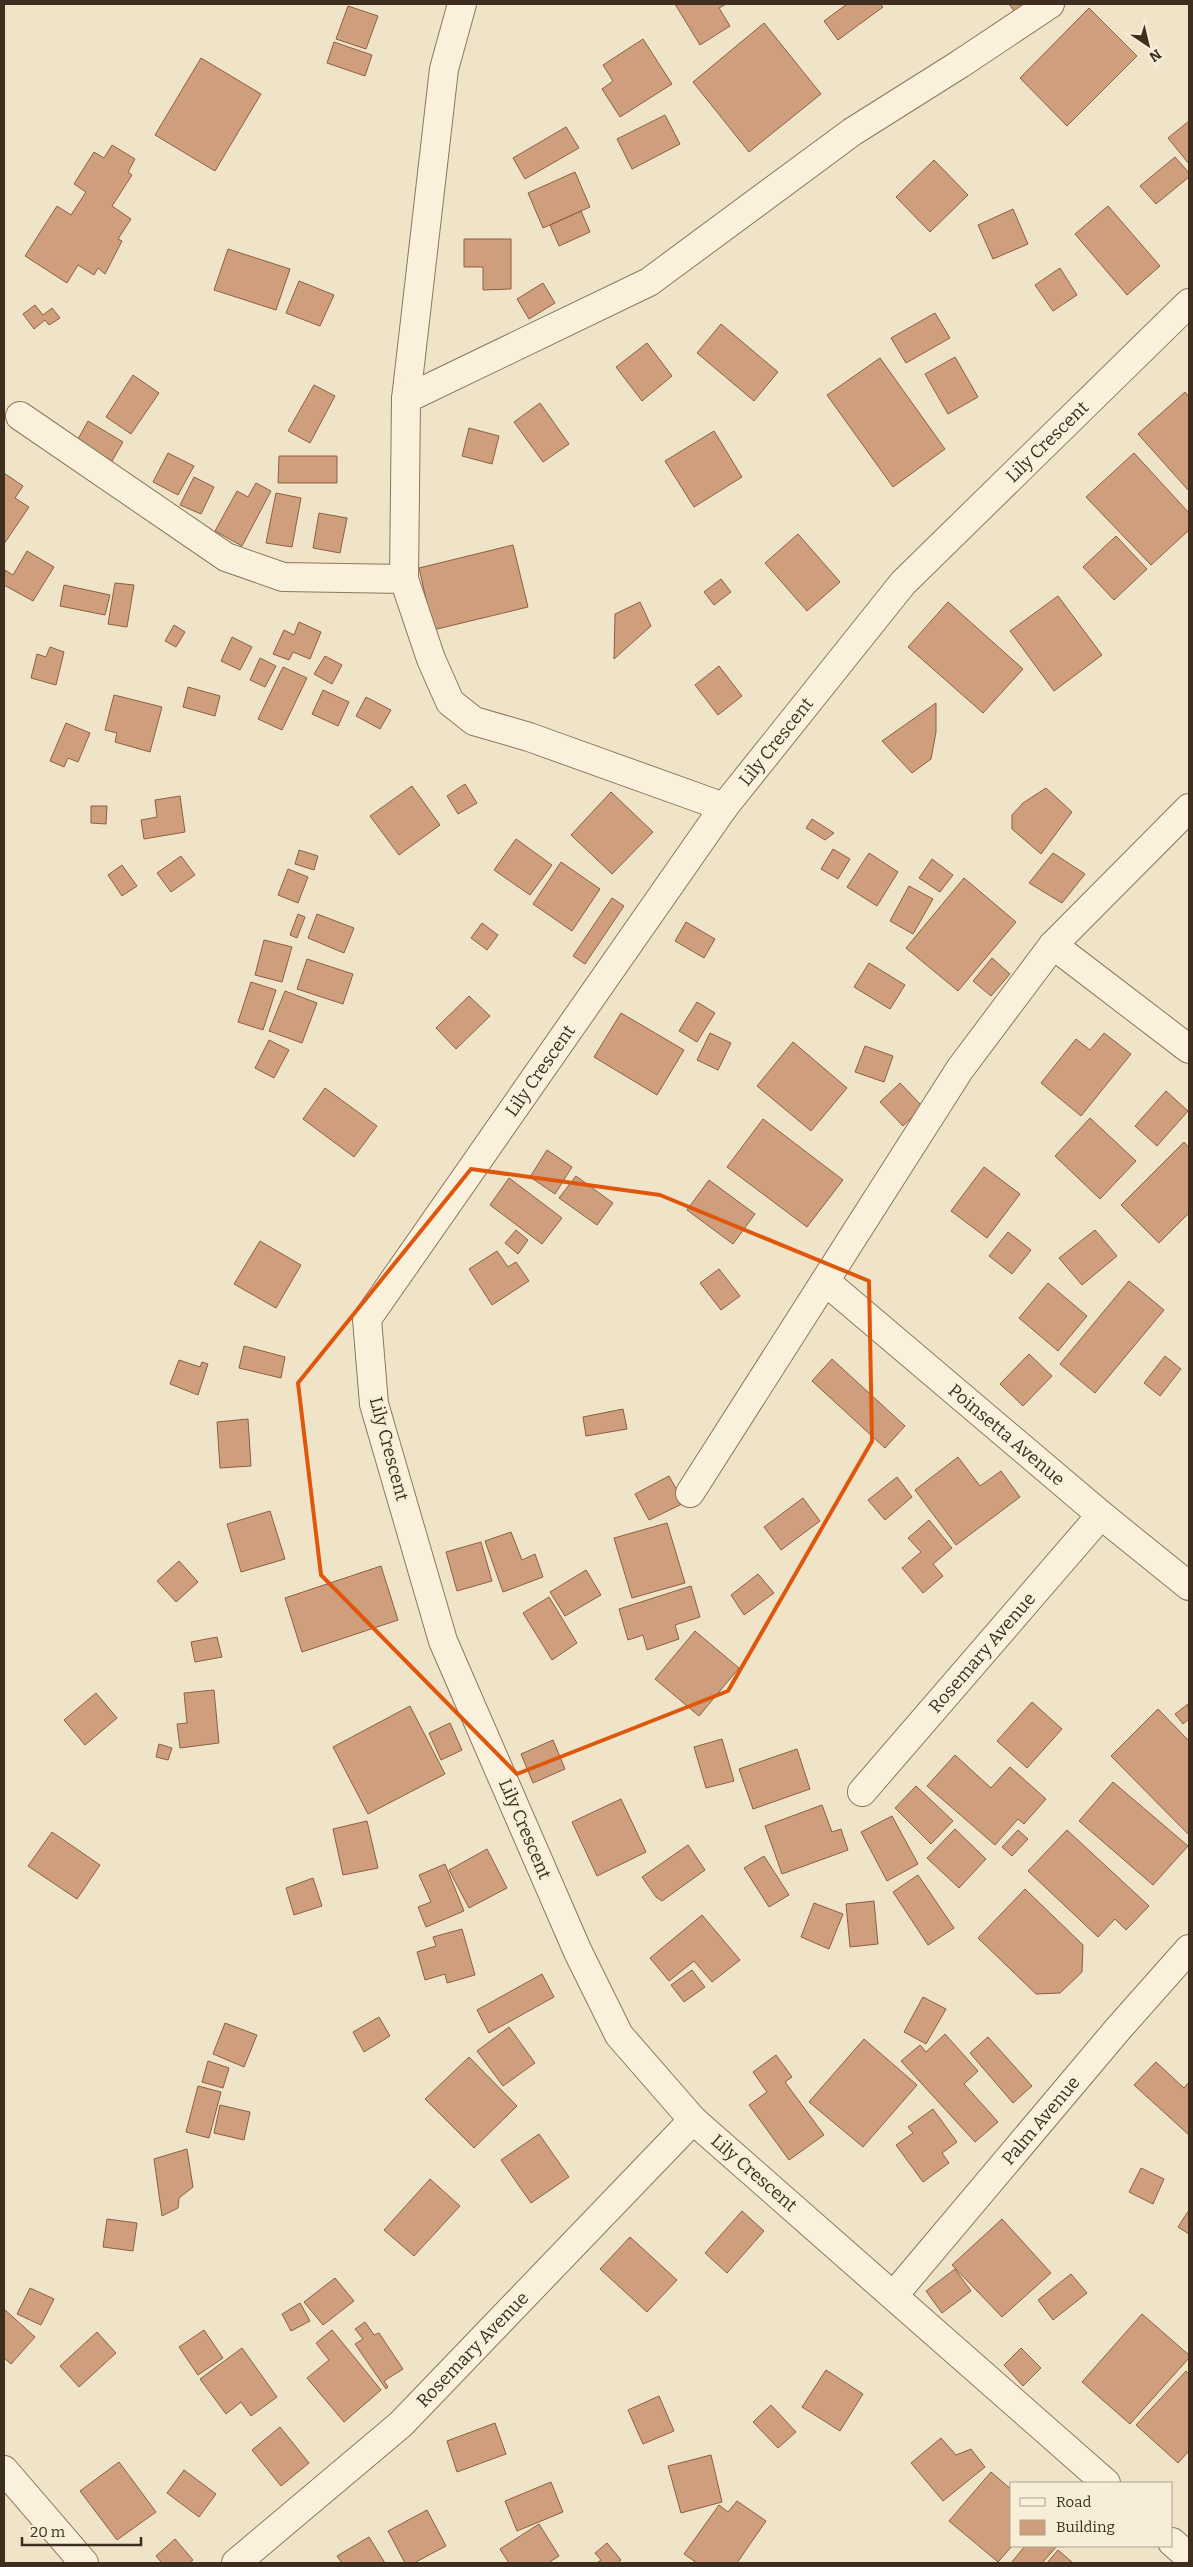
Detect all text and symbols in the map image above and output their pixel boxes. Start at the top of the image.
north arrow [1123,20,1173,70]
text: N [1146,45,1164,65]
street label: Lily Crescent [1001,396,1093,487]
street label: Lily Crescent [734,693,818,790]
street label: Lily Crescent [501,1020,580,1121]
street label: Poinsetta Avenue [944,1379,1069,1490]
street label: Lily Crescent [365,1395,414,1504]
street label: Rosemary Avenue [924,1588,1040,1717]
street label: Lily Crescent [494,1776,556,1883]
street label: Palm Avenue [997,2072,1085,2170]
street label: Lily Crescent [706,2130,802,2217]
street label: Rosemary Avenue [412,2287,533,2412]
legend [1010,2482,1173,2547]
text: Road [1056,2493,1091,2511]
scale bar [22,2514,141,2546]
text: Building [1056,2518,1115,2536]
text: 20 m [30,2523,66,2541]

